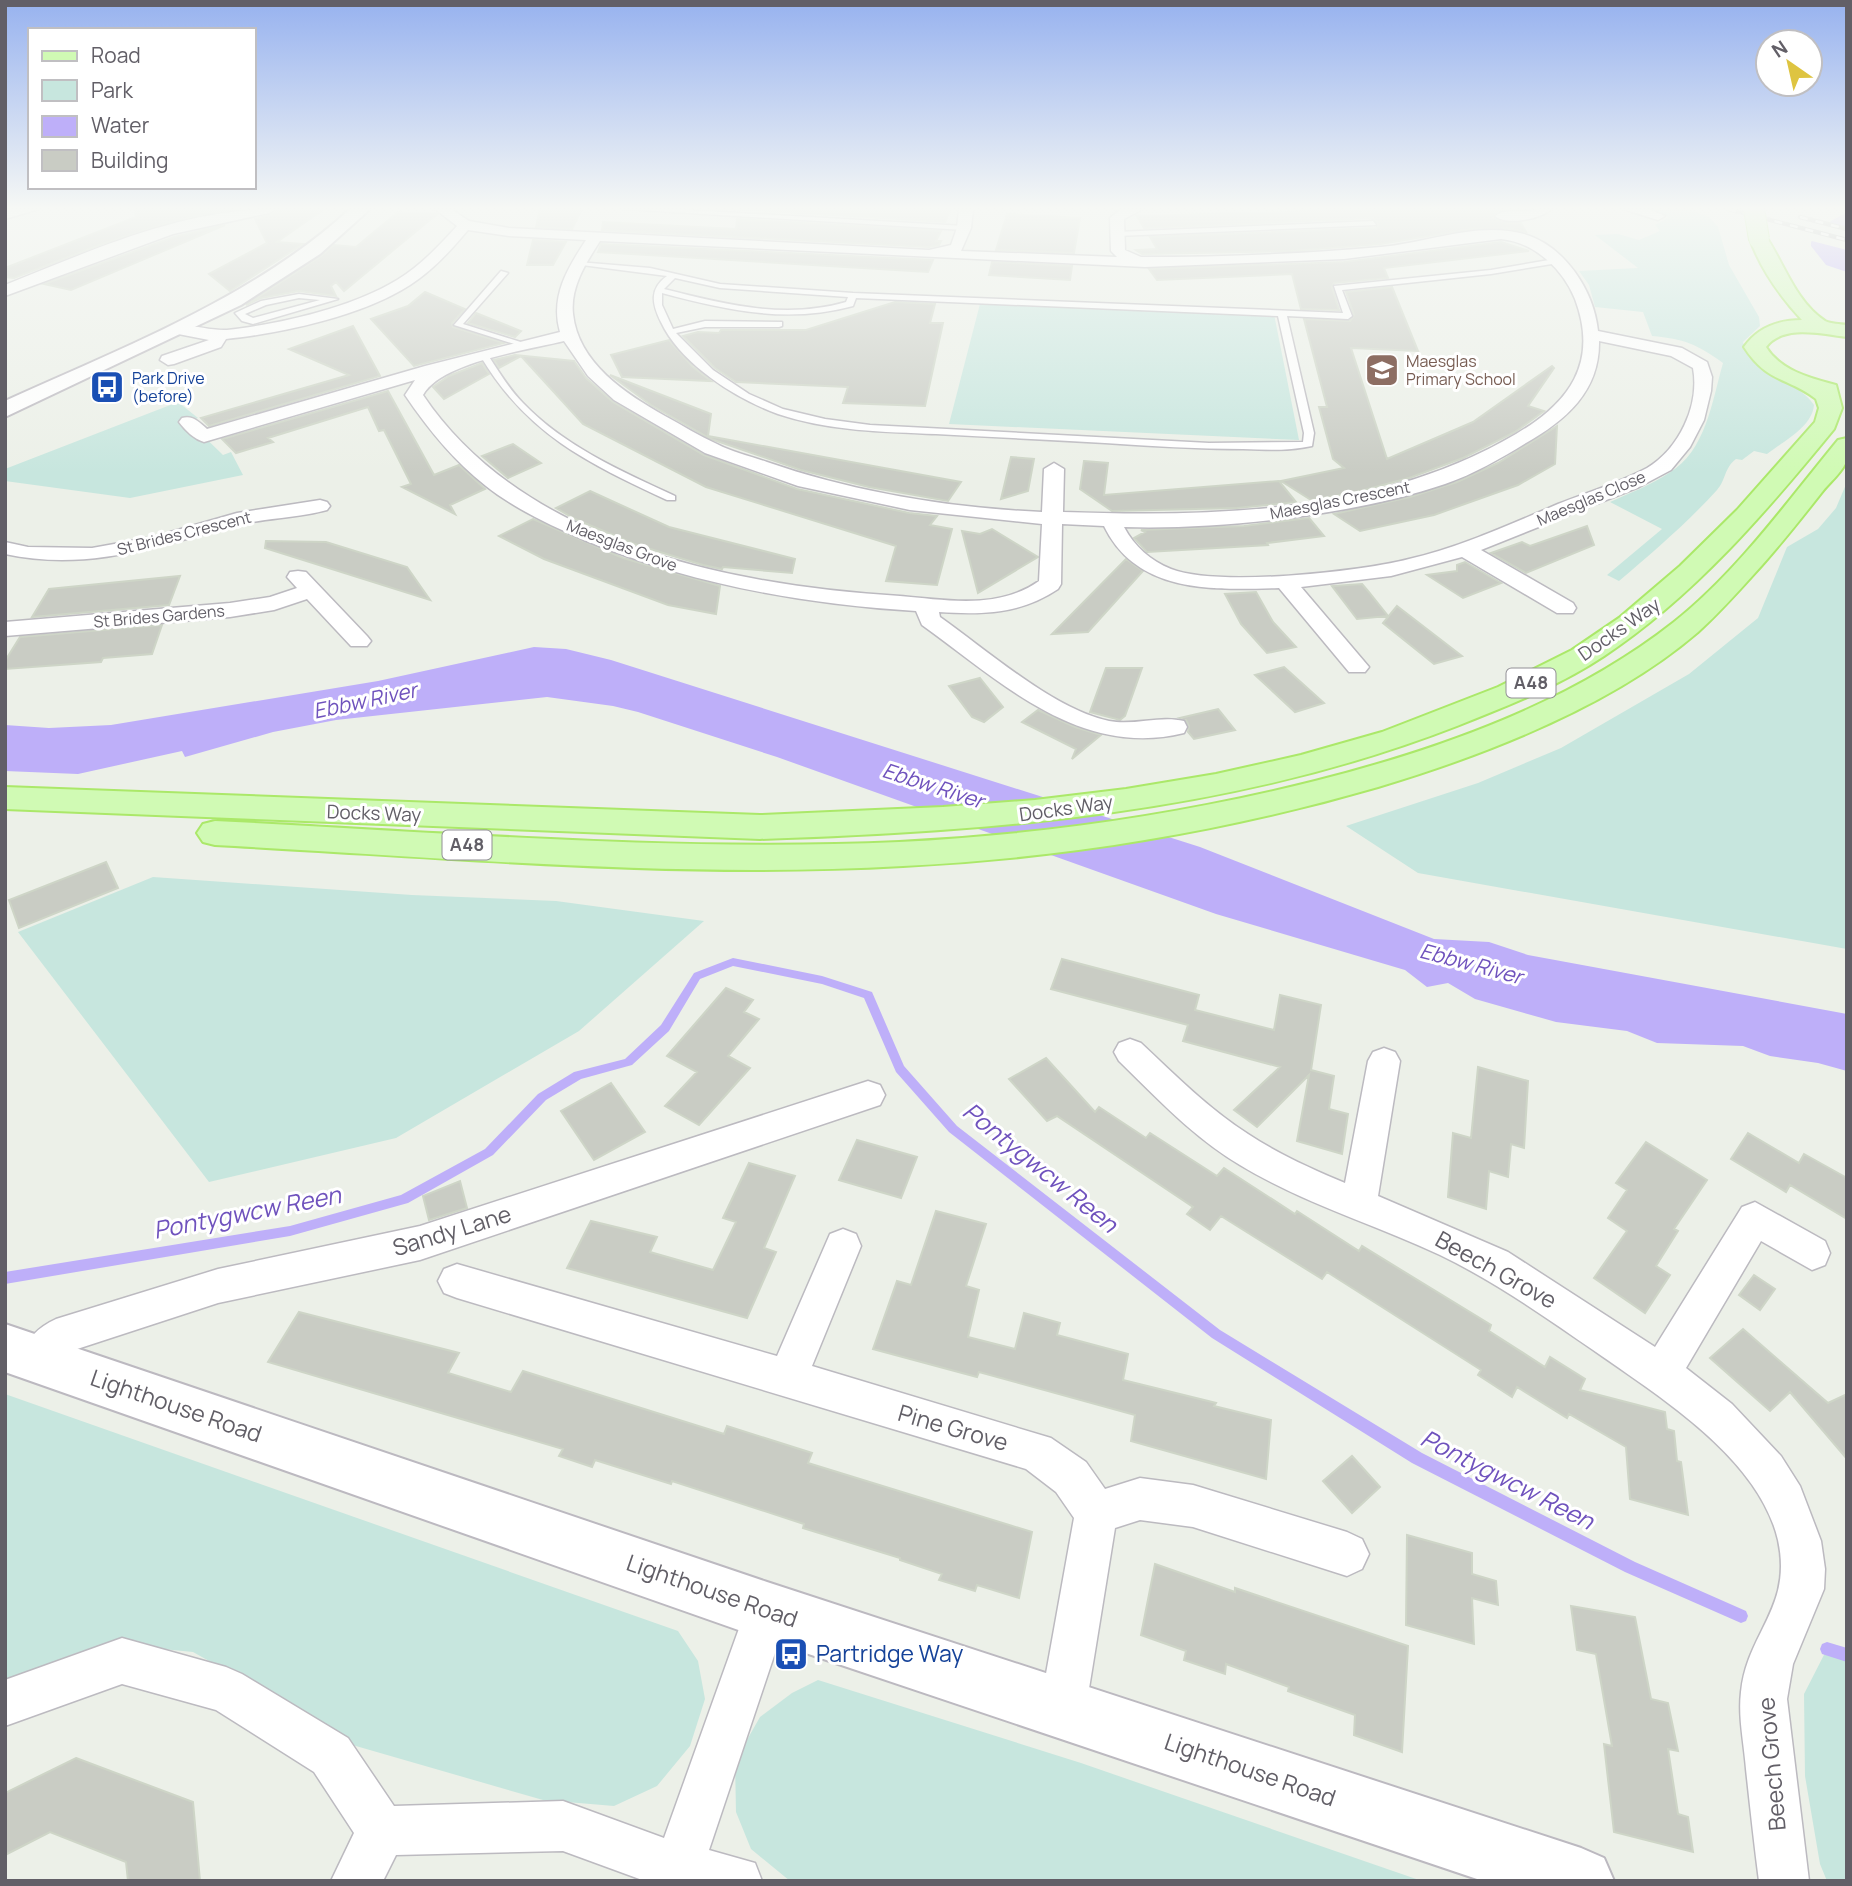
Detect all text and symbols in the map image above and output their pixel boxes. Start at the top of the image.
legend [28,28,256,189]
north arrow [1754,28,1824,98]
text: N [1767,34,1792,64]
text: Road [91,41,141,69]
text: Park [91,76,133,104]
text: Water [91,111,150,139]
text: Building [91,146,168,174]
place label: Maesglas Primary School [1406,350,1516,390]
school or university icon: Maesglas Primary School [1363,351,1401,389]
place label: Park Drive (before) [132,367,205,407]
bus stop icon: Park Drive (before) [88,368,126,406]
street label: Maesglas Close [1533,465,1649,531]
street label: Maesglas Crescent [1268,476,1412,524]
street label: St Brides Crescent [115,506,253,560]
street label: Maesglas Grove [563,514,681,576]
street label: Docks Way [1573,591,1665,667]
street label: St Brides Gardens [93,599,225,633]
road number: A48 [1506,668,1556,698]
water label: Ebbw River [311,675,421,725]
water label: Ebbw River [879,756,990,815]
street label: Docks Way [1017,789,1115,827]
street label: Docks Way [326,798,422,828]
road number: A48 [442,830,491,860]
water label: Ebbw River [1417,936,1528,991]
water label: Pontygwcw Reen [957,1094,1126,1240]
water label: Pontygwcw Reen [150,1177,344,1246]
street label: Sandy Lane [388,1197,515,1263]
street label: Beech Grove [1430,1223,1563,1316]
street label: Lighthouse Road [86,1361,266,1449]
street label: Pine Grove [895,1396,1012,1458]
water label: Pontygwcw Reen [1415,1421,1601,1537]
street label: Lighthouse Road [622,1546,802,1634]
bus stop icon: Partridge Way [772,1635,810,1673]
place label: Partridge Way [816,1637,963,1669]
street label: Beech Grove [1749,1696,1793,1832]
street label: Lighthouse Road [1160,1725,1340,1813]

